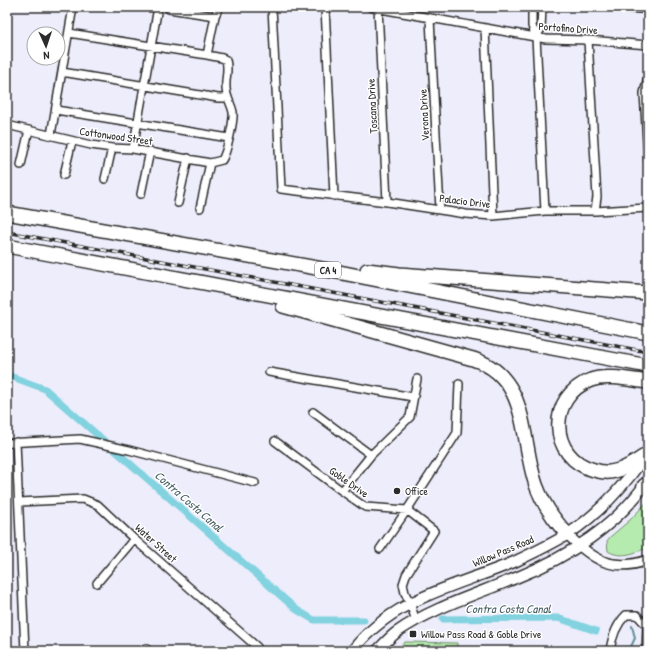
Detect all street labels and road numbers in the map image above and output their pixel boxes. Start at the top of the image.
street label: Portofino Drive [538,19,599,37]
street label: Toscana Drive [364,78,380,134]
street label: Verona Drive [416,88,432,141]
street label: Cottonwood Street [78,124,154,148]
street label: Palacio Drive [439,191,492,211]
road number: CA 4 [315,262,341,278]
street label: Goble Drive [327,463,372,501]
street label: Water Street [132,521,180,566]
street label: Willow Pass Road [470,532,536,570]

